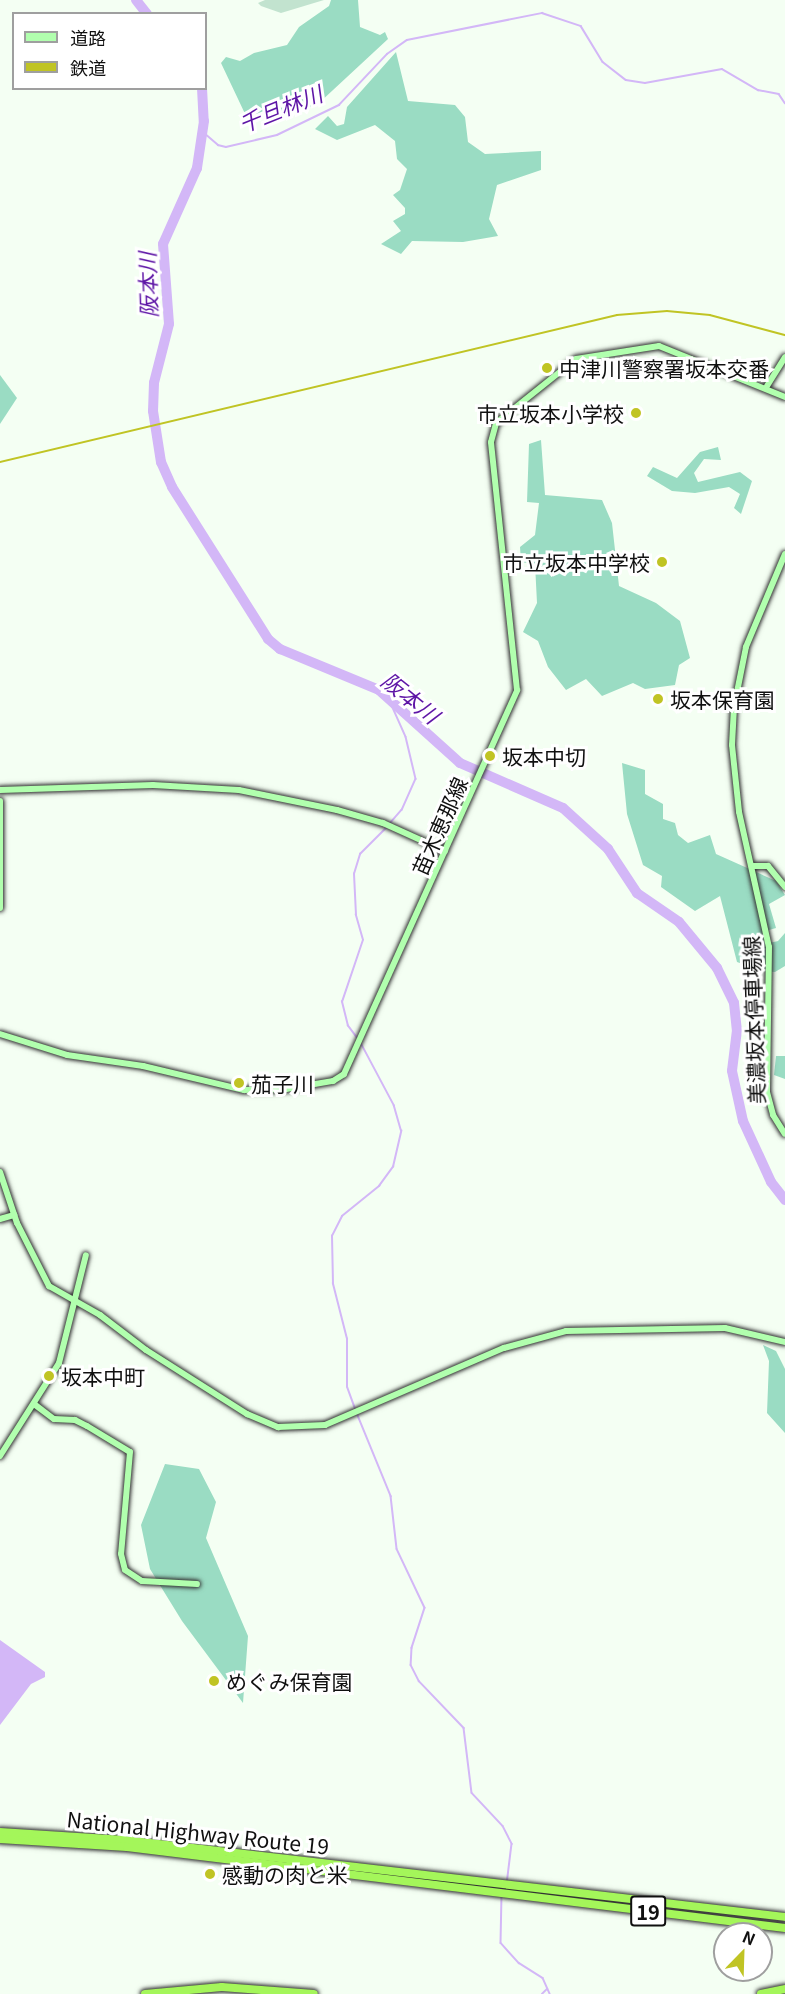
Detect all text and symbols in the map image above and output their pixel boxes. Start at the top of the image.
legend [12,12,207,90]
text: 道路 [70,24,106,50]
text: 鉄道 [70,54,106,80]
water label: 千旦林川 [234,79,326,137]
water label: 阪本川 [133,252,161,318]
place label: 中津川警察署坂本交番 [559,355,769,381]
marker: 中津川警察署坂本交番 [540,361,554,375]
place label: 市立坂本小学校 [477,400,624,426]
marker: 市立坂本小学校 [629,406,643,420]
place label: 市立坂本中学校 [503,549,650,575]
marker: 市立坂本中学校 [655,555,669,569]
water label: 阪本川 [377,666,445,728]
place label: 坂本保育園 [670,686,775,712]
marker: 坂本保育園 [651,692,665,706]
place label: 坂本中切 [502,743,586,769]
marker: 坂本中切 [483,749,497,763]
street label: 苗木恵那線 [406,773,472,879]
street label: 美濃坂本停車場線 [737,936,769,1104]
place label: 茄子川 [251,1070,314,1096]
marker: 茄子川 [232,1076,246,1090]
place label: 坂本中町 [61,1363,145,1389]
marker: 坂本中町 [42,1369,56,1383]
place label: めぐみ保育園 [226,1668,352,1694]
marker: めぐみ保育園 [207,1674,221,1688]
street label: National Highway Route 19 [66,1806,330,1858]
place label: 感動の肉と米 [222,1861,348,1887]
marker: 感動の肉と米 [203,1867,217,1881]
road number: 19 [630,1894,666,1928]
north arrow [713,1922,773,1982]
text: N [739,1924,759,1951]

